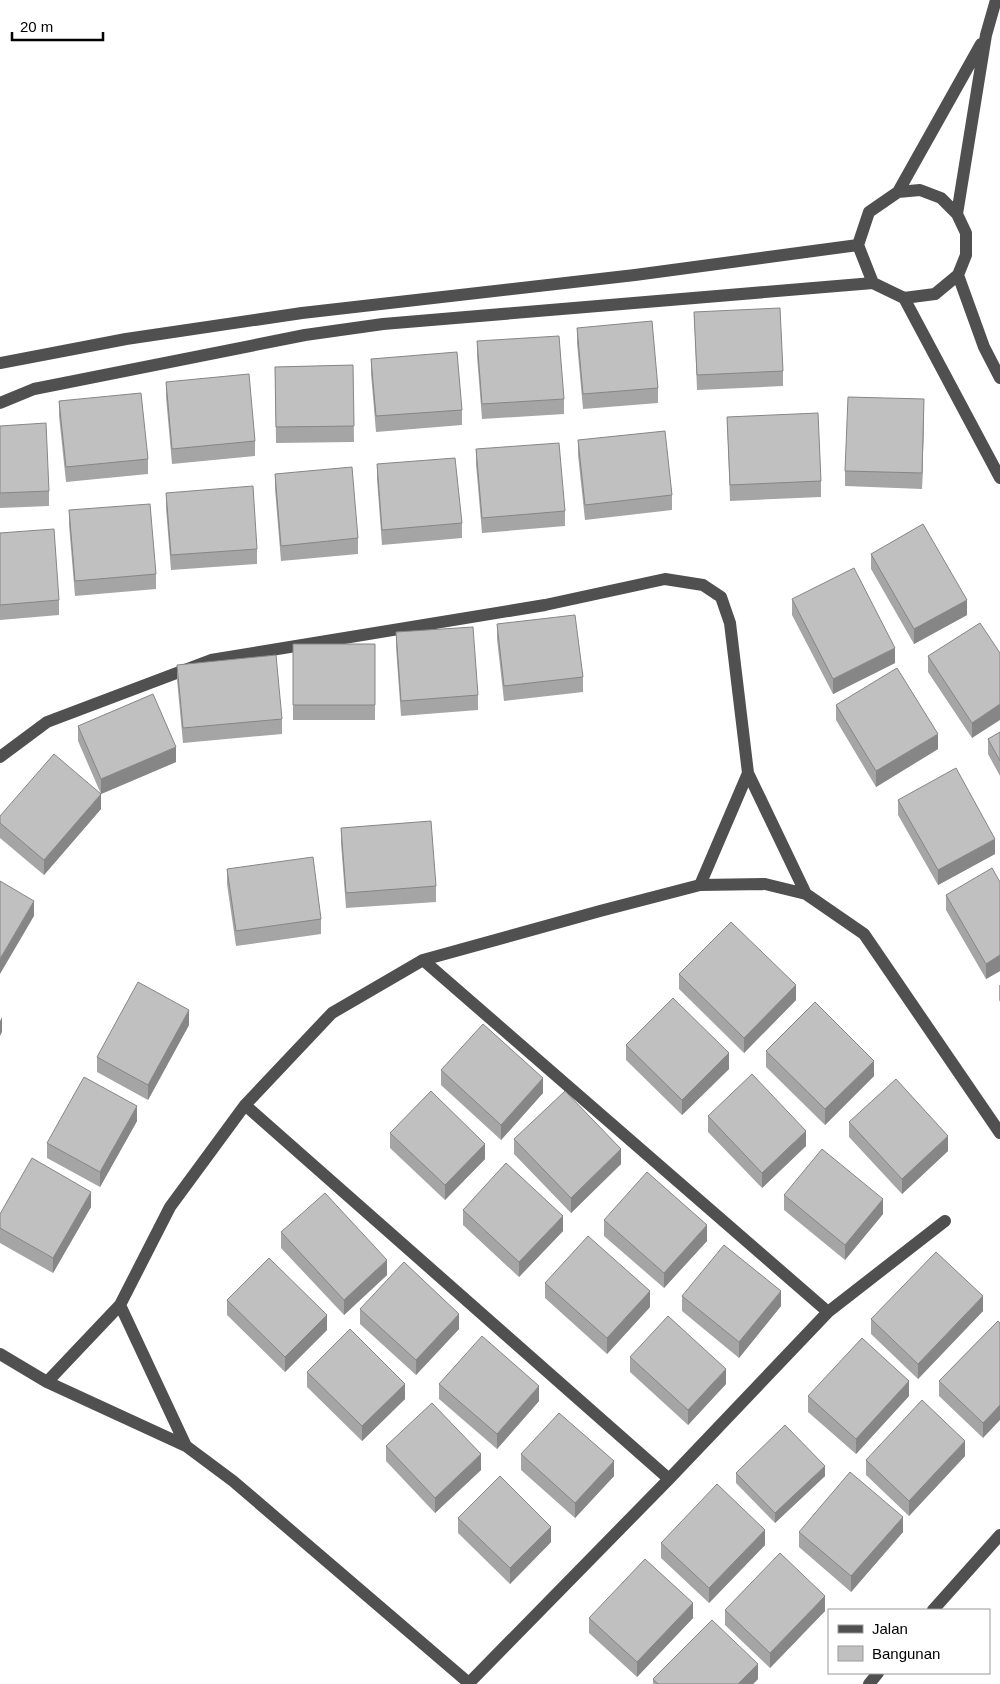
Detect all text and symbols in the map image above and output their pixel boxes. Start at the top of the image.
scale bar [12,10,104,42]
text: 20 m [20,18,53,35]
legend [828,1609,990,1674]
text: Jalan [872,1620,908,1637]
text: Bangunan [872,1645,940,1662]

